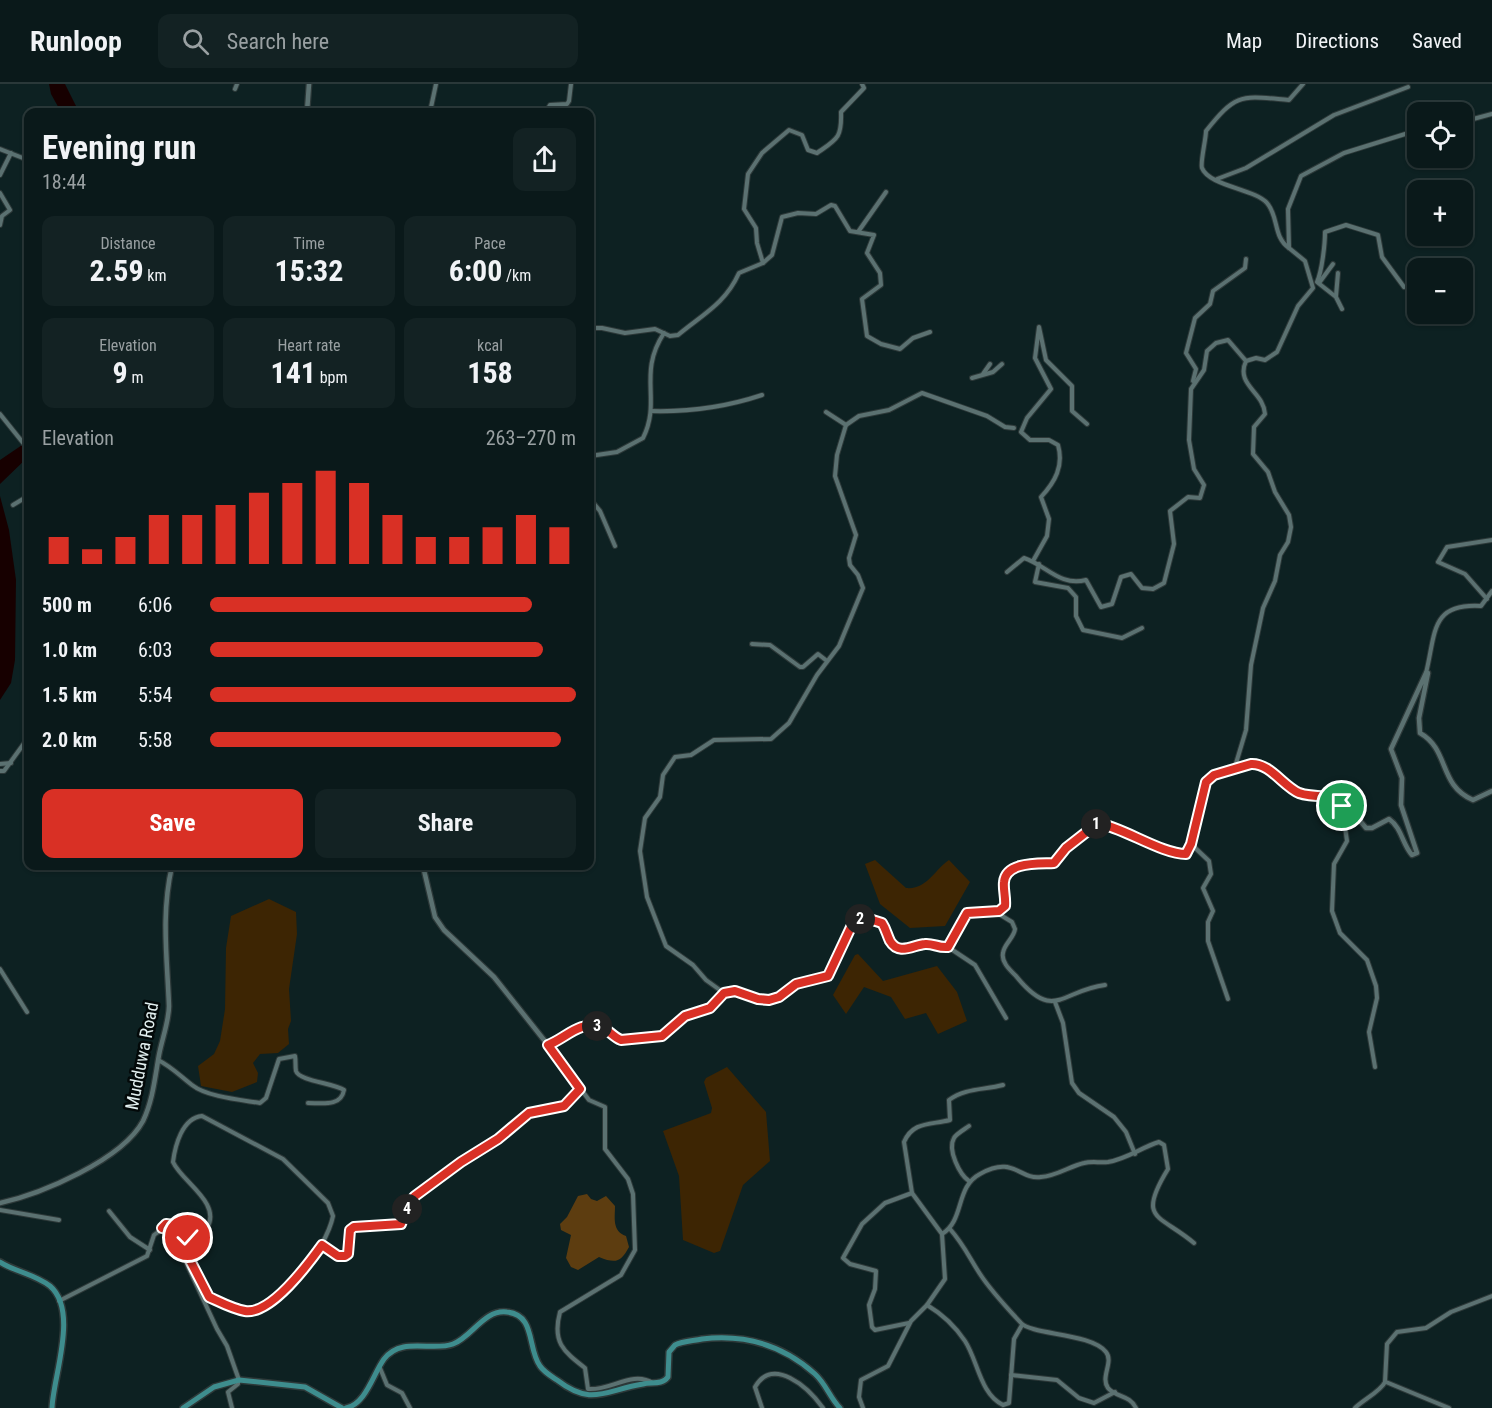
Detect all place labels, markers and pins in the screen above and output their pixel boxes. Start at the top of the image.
pin [1316,780,1367,831]
pin: 1 [1081,809,1111,839]
pin: 2 [845,904,875,934]
pin: 3 [582,1011,612,1041]
pin: 4 [392,1194,422,1224]
pin [162,1212,213,1263]

